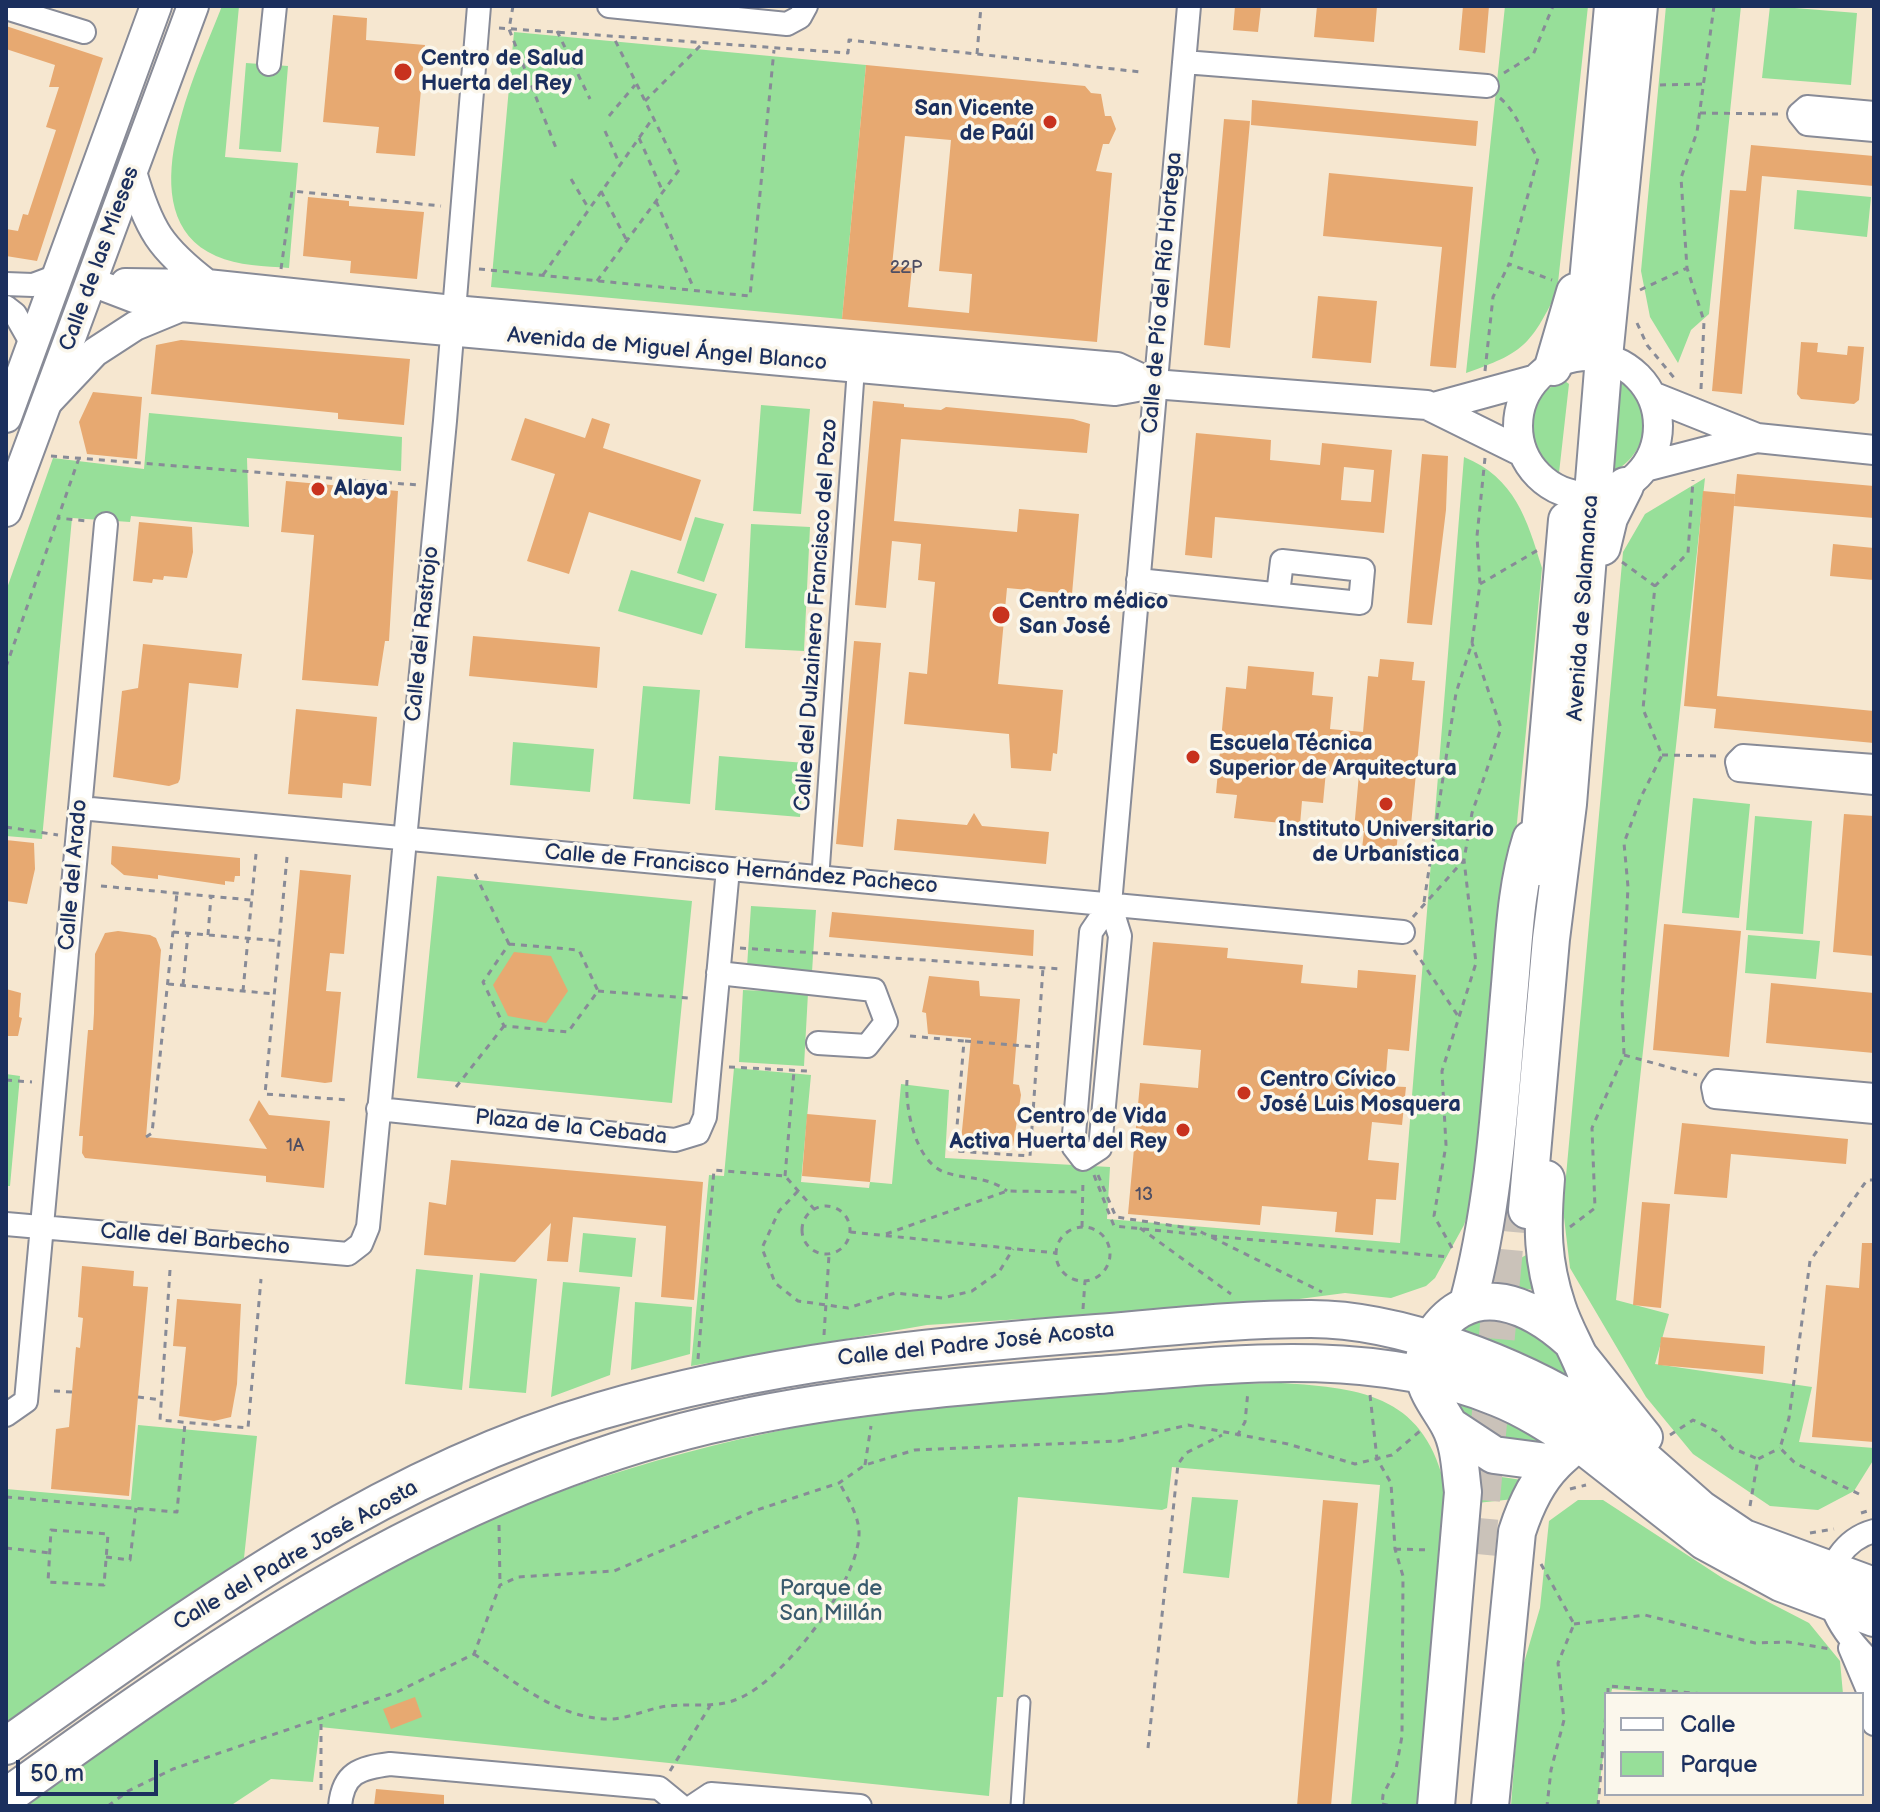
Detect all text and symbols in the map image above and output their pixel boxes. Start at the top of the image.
place label: Centro de Salud Huerta del Rey [421,46,584,98]
marker: Centro de Salud Huerta del Rey [392,61,414,83]
place label: San Vicente de Paúl [914,96,1034,148]
marker: San Vicente de Paúl [1041,113,1059,131]
street label: Calle de Pío del Río Hortega [1138,151,1188,435]
street label: Calle de las Mieses [54,163,146,355]
house number: 22P [890,257,922,279]
street label: Avenida de Miguel Ángel Blanco [506,323,828,377]
street label: Calle del Dulzainero Francisco del Pozo [790,418,844,812]
place label: Alaya [334,476,388,502]
marker: Alaya [309,480,327,498]
street label: Avenida de Salamanca [1563,494,1605,722]
street label: Calle del Rastrojo [401,545,445,723]
place label: Centro médico San José [1019,589,1168,640]
marker: Centro médico San José [990,604,1012,626]
place label: Escuela Técnica Superior de Arquitectura [1209,731,1457,782]
marker: Escuela Técnica Superior de Arquitectura [1184,748,1202,766]
marker: Instituto Universitario de Urbanística [1377,795,1395,813]
street label: Calle del Arado [54,798,94,952]
place label: Instituto Universitario de Urbanística [1278,817,1494,868]
street label: Calle de Francisco Hernández Pacheco [543,840,939,900]
place label: Centro Cívico José Luis Mosquera [1260,1067,1461,1118]
marker: Centro Cívico José Luis Mosquera [1235,1084,1253,1102]
place label: Centro de Vida Activa Huerta del Rey [949,1104,1167,1156]
street label: Plaza de la Cebada [474,1105,668,1151]
marker: Centro de Vida Activa Huerta del Rey [1174,1121,1192,1139]
house number: 1A [286,1135,304,1157]
house number: 13 [1135,1184,1153,1206]
street label: Calle del Barbecho [99,1219,291,1261]
street label: Calle del Padre José Acosta [836,1317,1116,1373]
street label: Calle del Padre José Acosta [169,1475,423,1637]
park label: Parque de San Millán [780,1576,882,1628]
legend [1604,1692,1864,1796]
text: Calle [1680,1710,1735,1739]
scale bar [20,1744,162,1794]
text: Parque [1680,1750,1758,1779]
text: 50 m [30,1759,84,1788]

